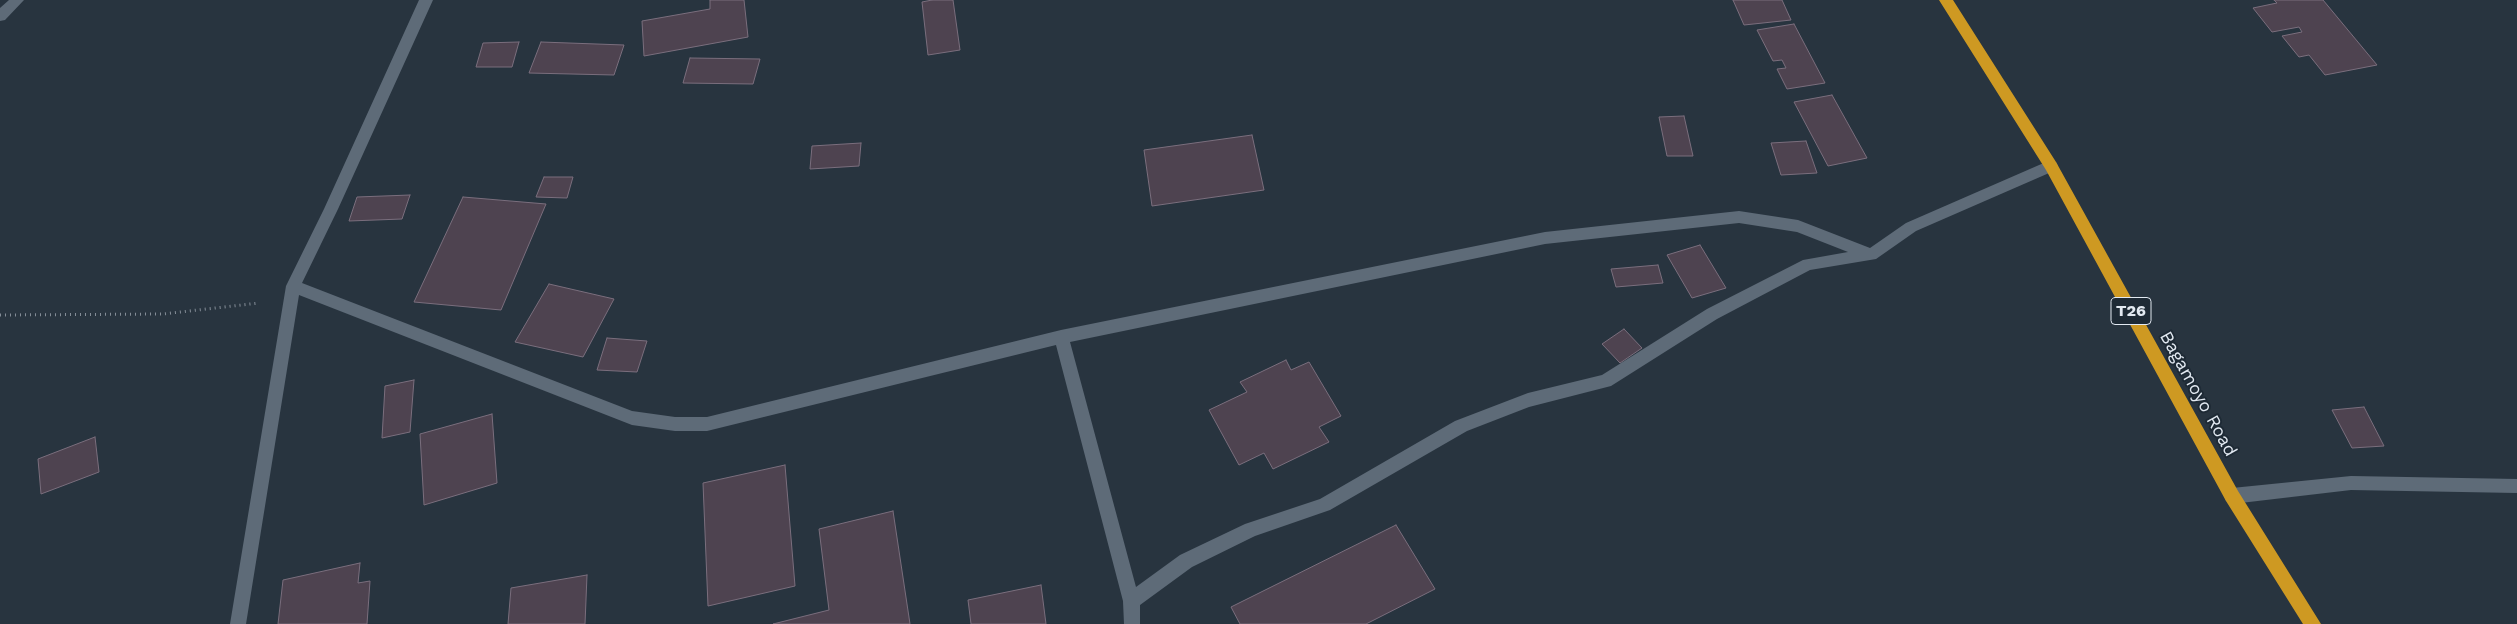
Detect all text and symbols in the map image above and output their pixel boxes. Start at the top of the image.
road number: T26 [2111,298,2151,324]
street label: Bagamoyo Road [2155,328,2241,460]

